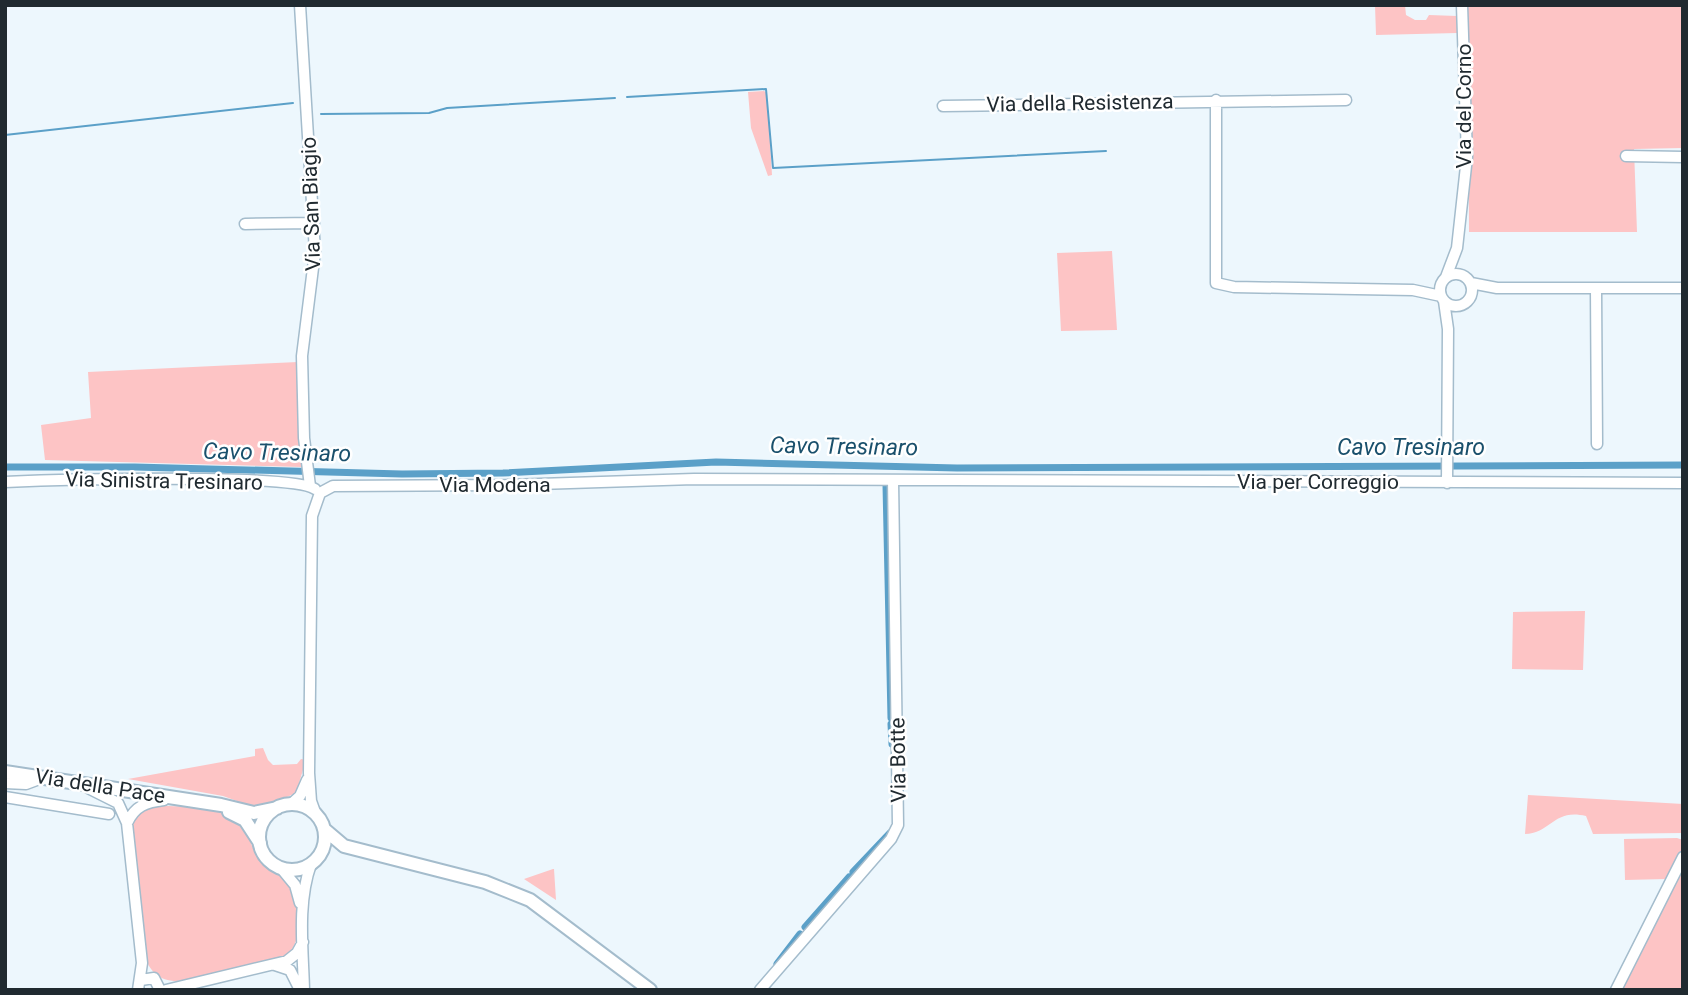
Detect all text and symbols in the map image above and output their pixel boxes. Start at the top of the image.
street label: Via del Corno [1452,44,1476,168]
street label: Via della Resistenza [986,89,1174,117]
street label: Via San Biagio [297,136,325,272]
water label: Cavo Tresinaro [770,432,918,461]
water label: Cavo Tresinaro [1337,434,1485,461]
water label: Cavo Tresinaro [203,438,351,467]
street label: Via Sinistra Tresinaro [65,467,263,495]
street label: Via per Correggio [1237,470,1399,494]
street label: Via Modena [439,473,551,497]
street label: Via Botte [885,717,911,803]
street label: Via della Pace [33,764,167,808]

